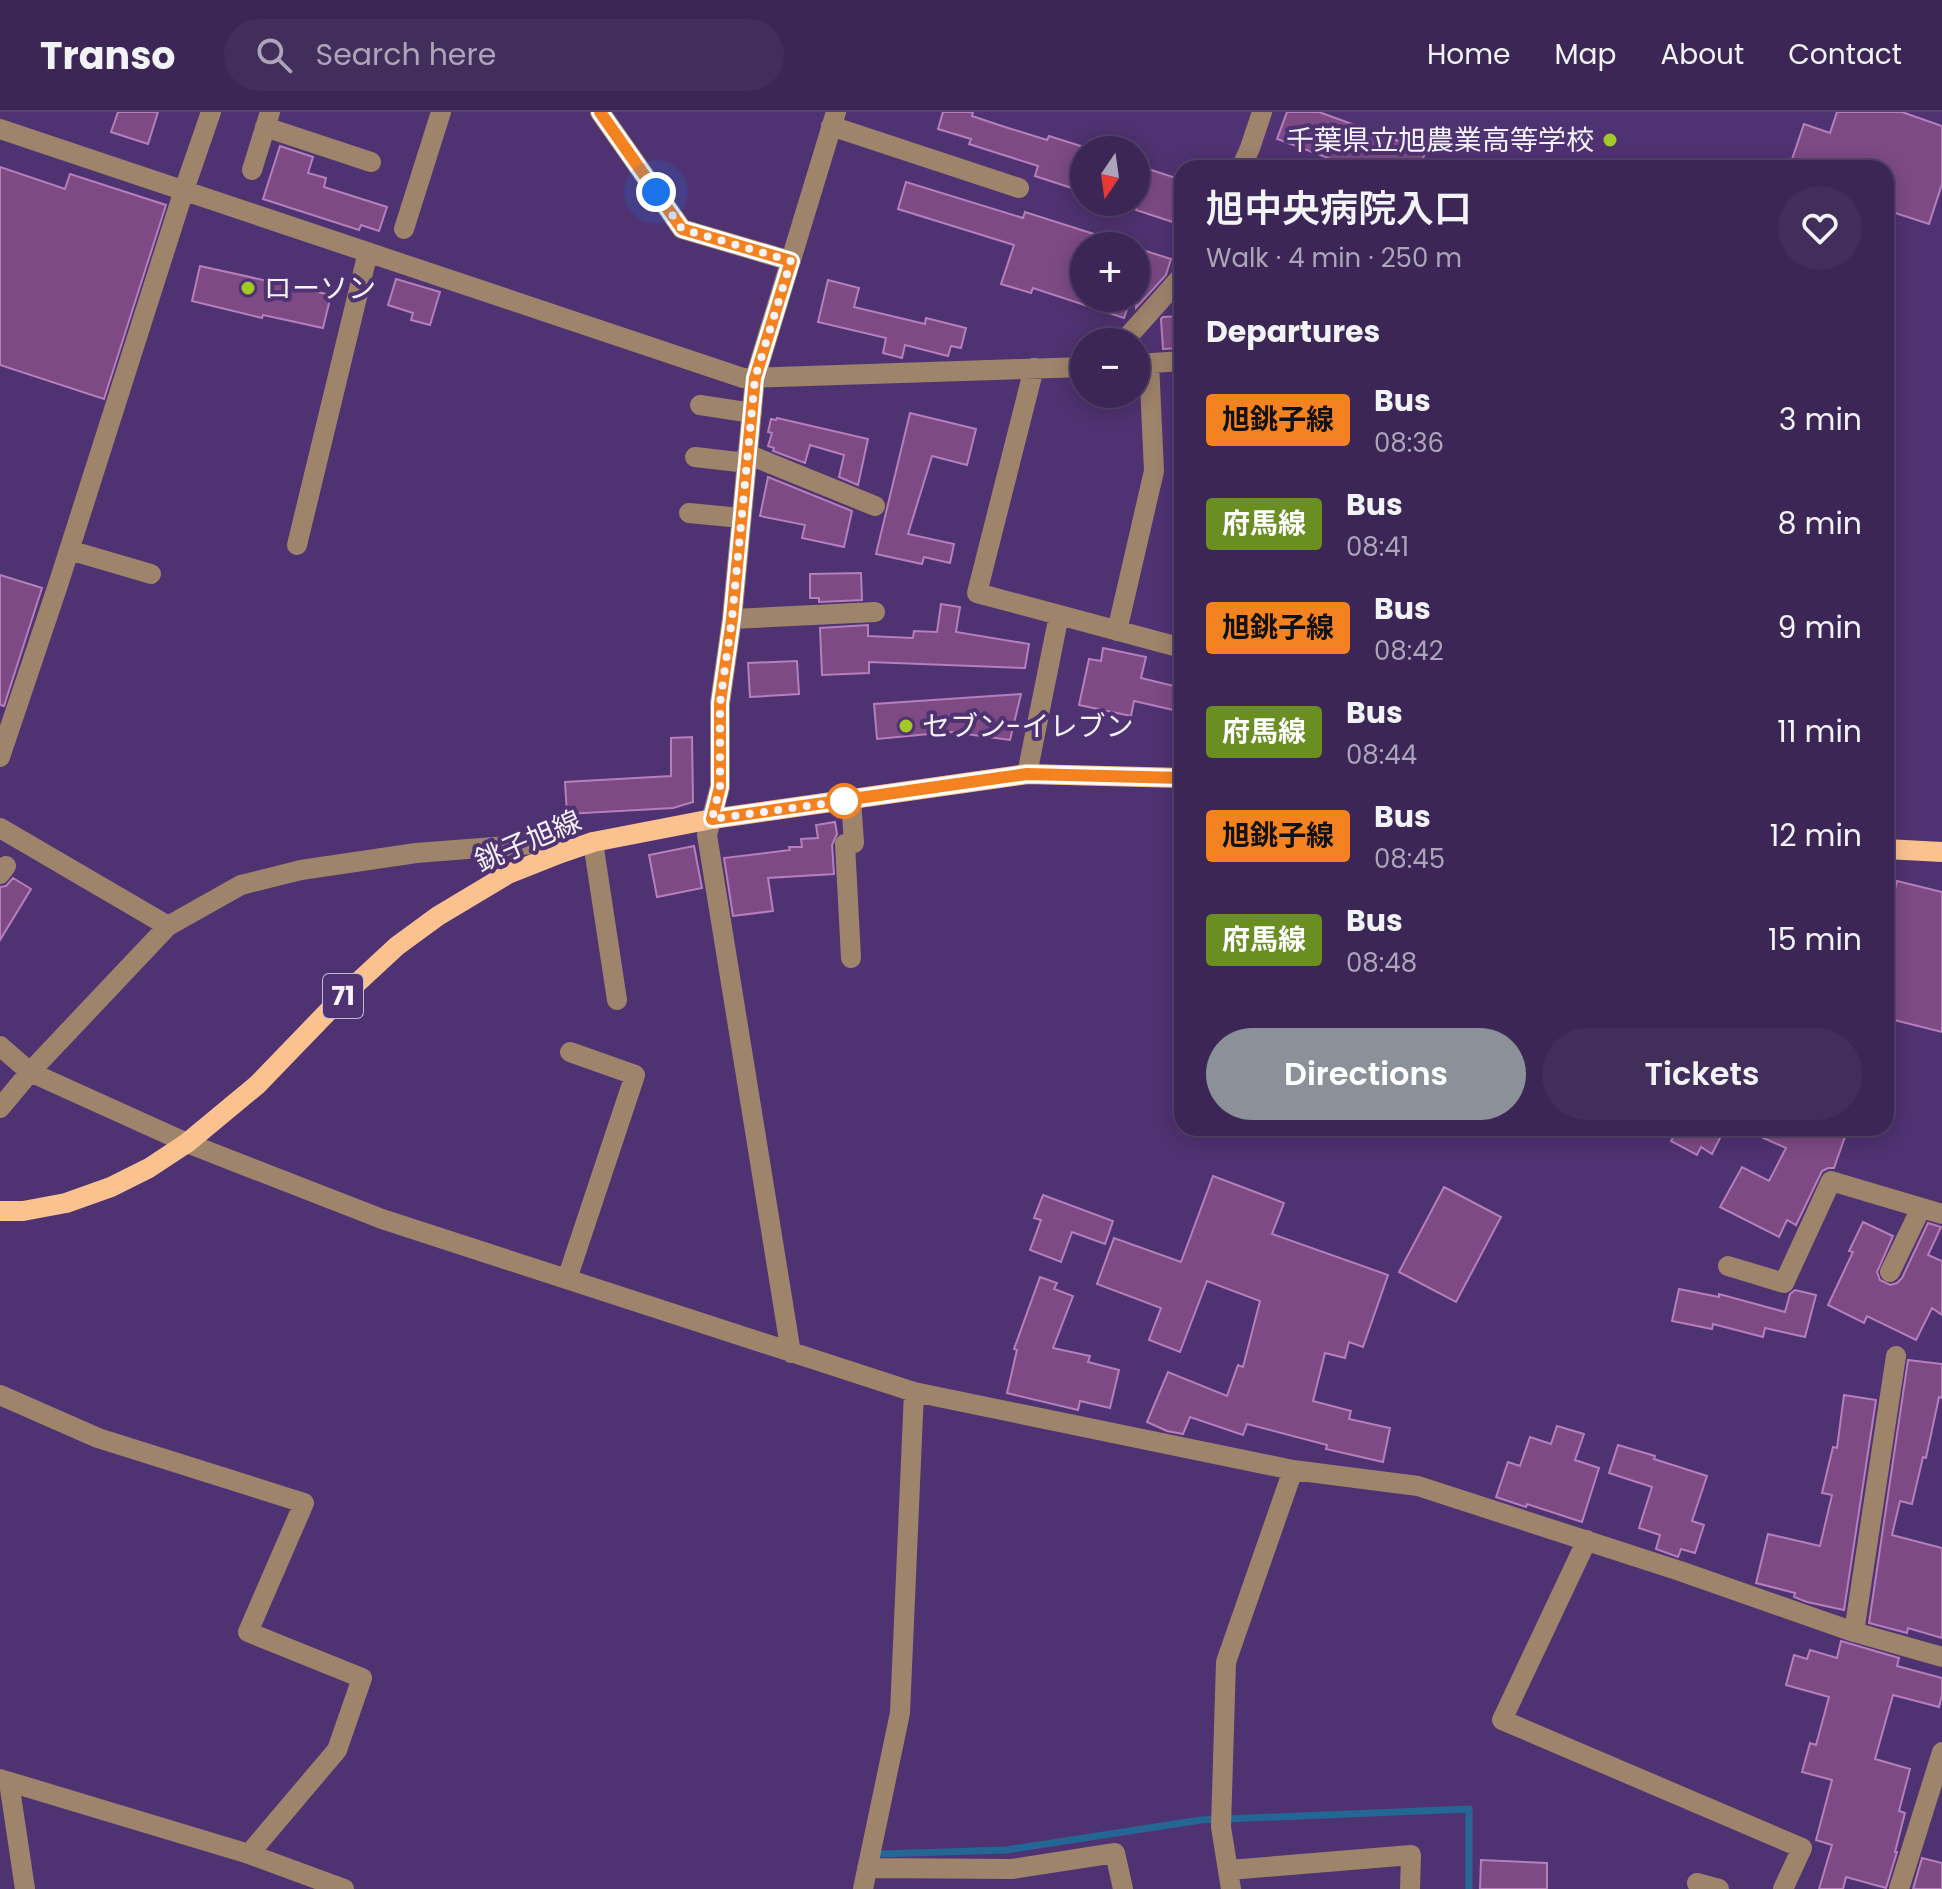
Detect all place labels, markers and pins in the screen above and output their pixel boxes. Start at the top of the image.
place label: 千葉県立旭農業高等学校 [1286,121,1594,160]
marker: 千葉県立旭農業高等学校 [1601,131,1619,149]
place label: ローソン [264,269,376,308]
marker: ローソン [239,279,257,297]
place label: セブン-イレブン [922,707,1133,746]
marker: セブン-イレブン [897,717,915,735]
unlabelled marker [827,784,861,818]

